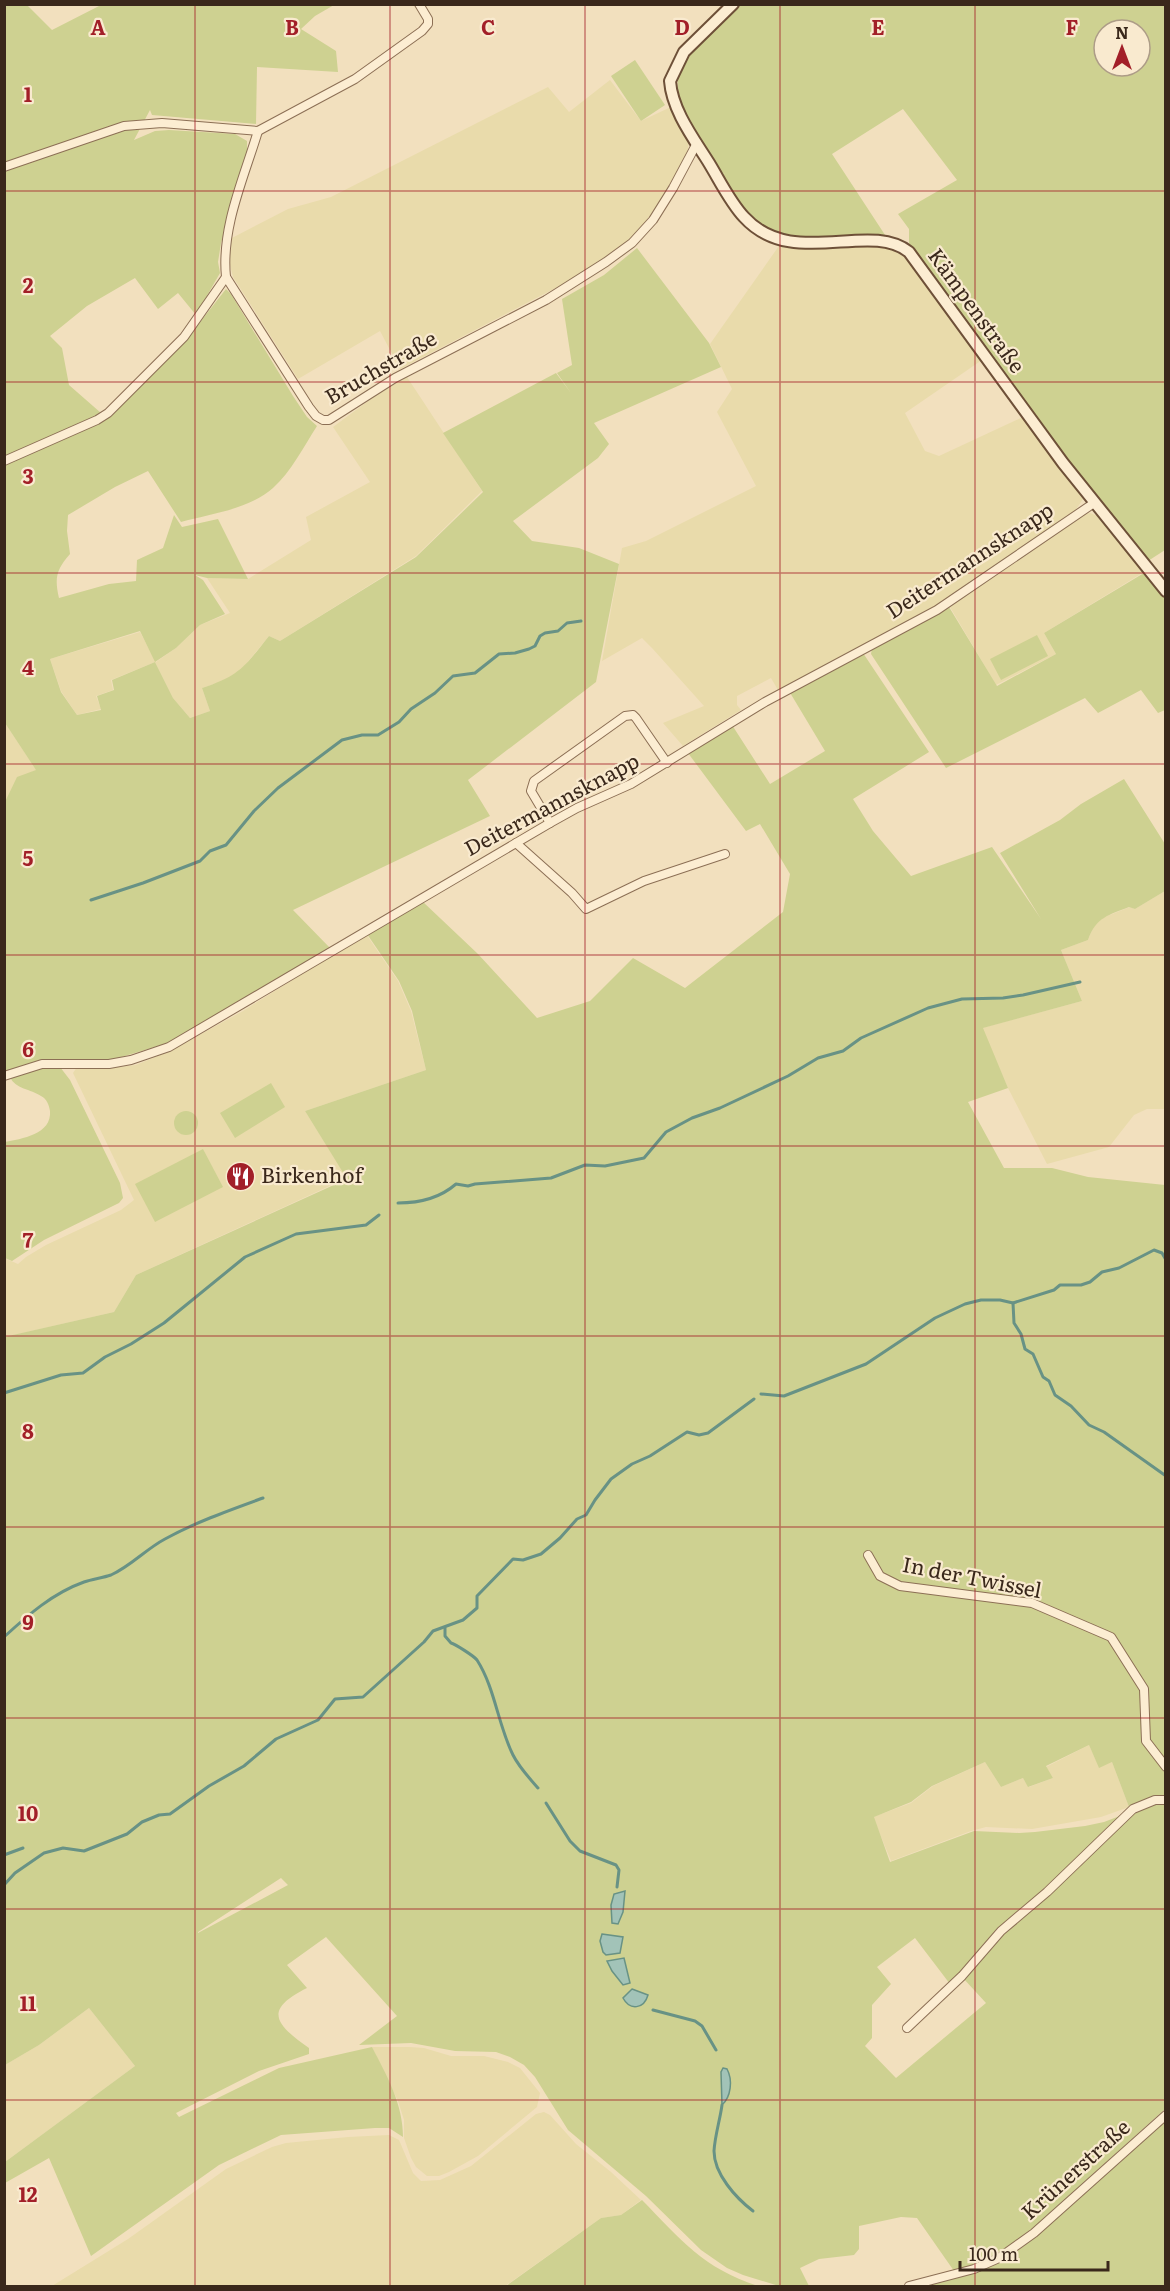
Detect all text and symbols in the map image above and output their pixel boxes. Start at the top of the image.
text: A [90,11,106,41]
text: B [285,11,299,41]
text: C [481,11,495,41]
text: D [674,11,690,41]
text: E [871,11,885,41]
text: F [1066,11,1079,41]
north arrow [1092,18,1152,78]
text: N [1115,20,1129,44]
text: 1 [24,78,32,108]
street label: Kämpenstraße [922,241,1034,379]
text: 2 [23,269,34,299]
street label: Bruchstraße [318,321,442,410]
text: 3 [22,460,34,490]
street label: Deitermannsknapp [879,493,1058,625]
text: 4 [22,651,34,681]
street label: Deitermannsknapp [458,744,644,862]
text: 5 [23,842,34,872]
text: 6 [22,1033,34,1063]
place label: Birkenhof [261,1158,365,1189]
restaurant icon: Birkenhof [224,1160,256,1192]
text: 7 [23,1224,34,1254]
text: 8 [22,1415,34,1445]
street label: In der Twissel [900,1547,1045,1604]
text: 9 [22,1606,34,1636]
text: 10 [18,1797,38,1827]
text: 11 [20,1987,36,2017]
street label: Krünerstraße [1013,2111,1136,2226]
text: 12 [18,2178,38,2208]
scale bar [960,2234,1108,2272]
text: 100 m [969,2240,1018,2267]

